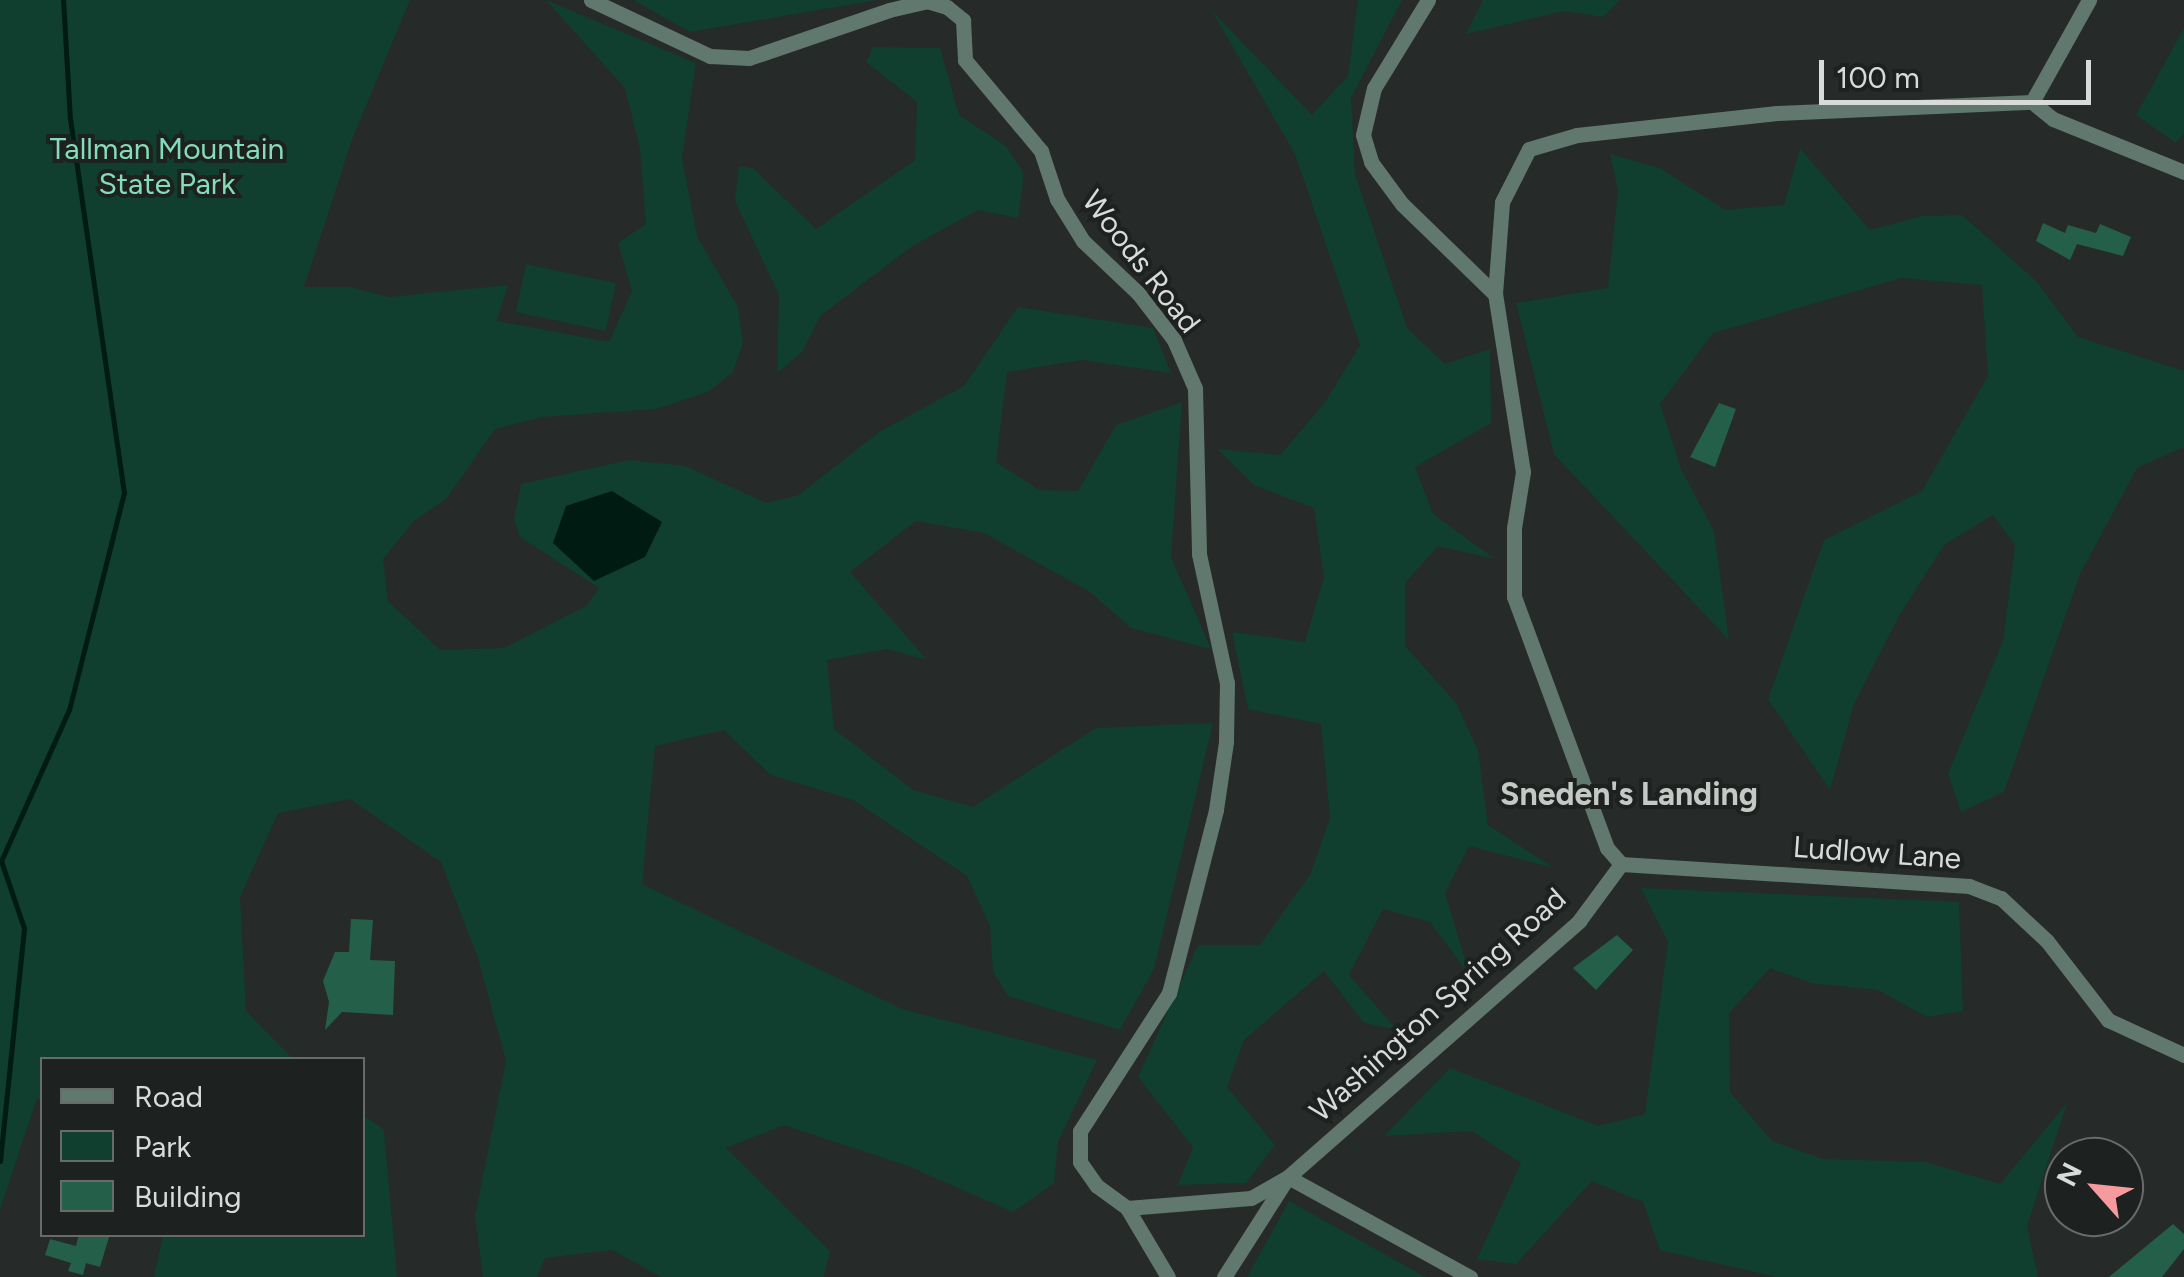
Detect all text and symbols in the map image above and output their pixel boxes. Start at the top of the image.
scale bar [1824,40,2096,102]
text: 100 m [1836,59,1920,96]
park label: Tallman Mountain State Park [50,131,284,202]
street label: Woods Road [1074,184,1208,340]
district label: Sneden's Landing [1500,775,1758,813]
street label: Ludlow Lane [1792,829,1962,877]
street label: Washington Spring Road [1303,881,1573,1129]
legend [40,1057,365,1237]
text: Road [134,1078,203,1115]
text: Park [134,1128,191,1165]
north arrow [2044,1137,2144,1237]
text: N [2049,1157,2089,1192]
text: Building [134,1178,242,1215]

